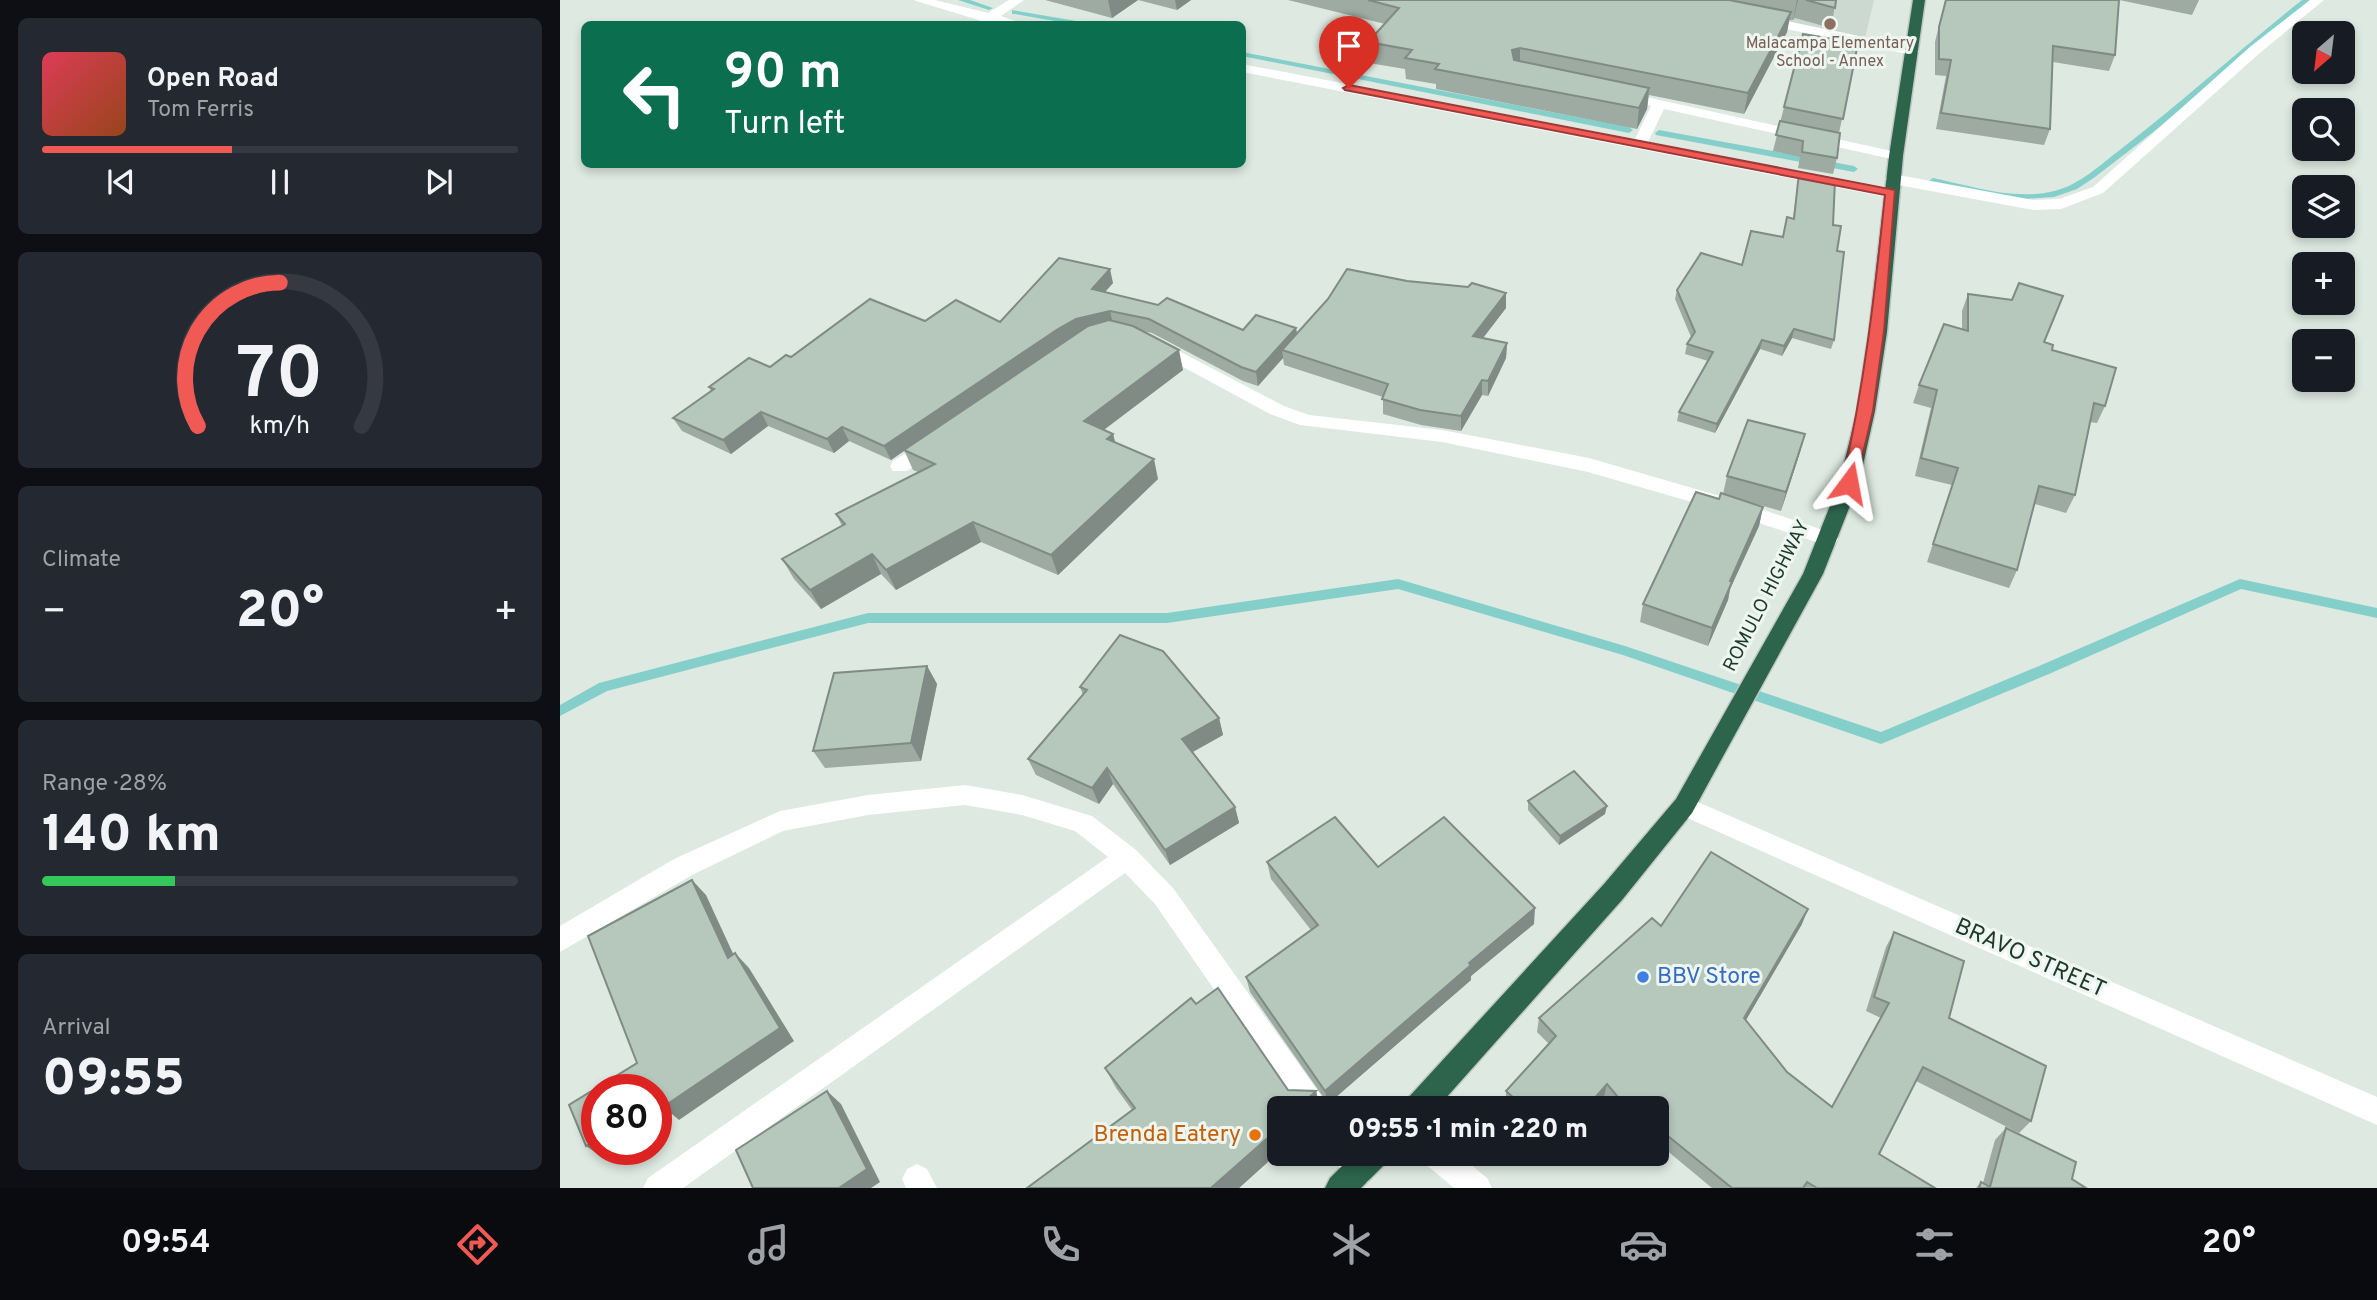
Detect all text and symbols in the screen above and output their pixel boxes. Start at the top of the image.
pin [1319,16,1379,88]
marker: Malacampa Elementary School - Annex [1822,16,1838,32]
north arrow [2292,21,2356,84]
map controls [2292,21,2355,392]
icon: arrive [1330,27,1368,65]
place label: Malacampa Elementary School - Annex [1746,34,1914,72]
text: 90 m [724,44,842,106]
icon: left [609,49,700,140]
text: Open Road [147,63,279,96]
text: Tom Ferris [147,96,254,125]
button: search [2292,98,2355,161]
text: Turn left [724,105,845,145]
icon: previous [102,163,140,201]
icon: pause [261,163,299,201]
icon: next [420,163,458,201]
button: layers [2292,175,2355,238]
button: + [2292,252,2355,315]
button: − [2292,329,2355,392]
text: 70 [236,332,324,424]
text: km/h [250,411,310,443]
position arrow [1812,446,1886,520]
street label: ROMULO HIGHWAY [1718,516,1816,676]
text: Climate [42,546,121,575]
text: 20° [236,580,324,646]
text: − [42,589,67,638]
text: + [493,589,518,638]
text: Range · 28% [42,770,167,799]
text: 140 km [42,804,221,870]
street label: BRAVO STREET [1950,913,2110,1005]
place label: BBV Store [1657,963,1761,992]
marker: BBV Store [1635,969,1651,985]
text: Arrival [42,1014,111,1043]
text: 09:55 [42,1048,185,1114]
speed limit sign: 80 [581,1074,672,1165]
text: 09:55 · 1 min · 220 m [1348,1114,1588,1147]
place label: Brenda Eatery [1093,1121,1241,1150]
marker: Brenda Eatery [1247,1127,1263,1143]
icon: directions [453,1220,502,1269]
icon: music [744,1220,793,1269]
icon: phone [1036,1220,1085,1269]
icon: climate [1327,1220,1376,1269]
icon: car [1619,1220,1668,1269]
icon: filters [1910,1220,1959,1269]
text: 09:54 [121,1224,210,1264]
text: 20° [2202,1224,2256,1264]

